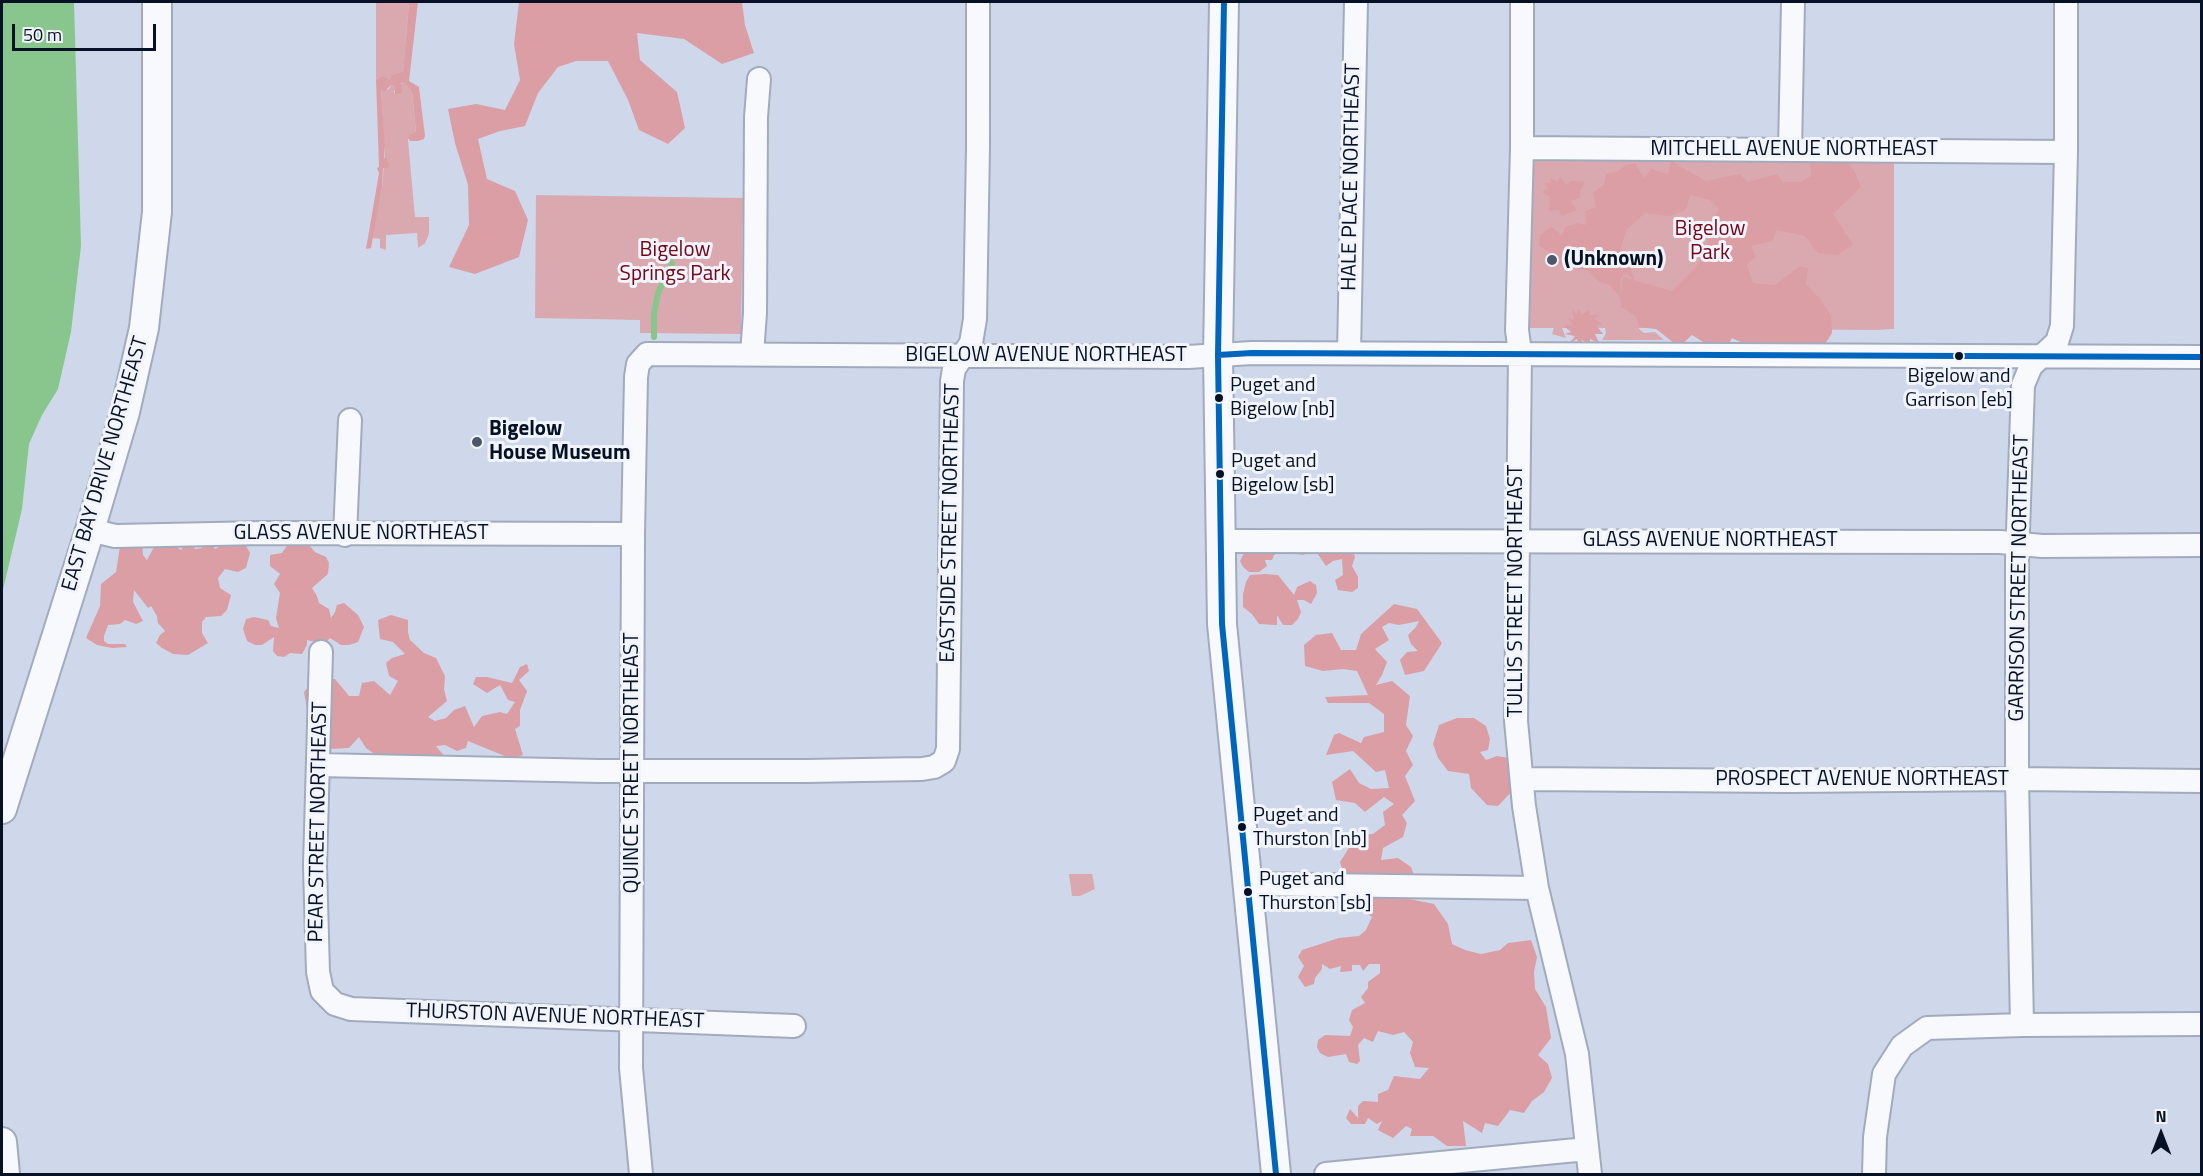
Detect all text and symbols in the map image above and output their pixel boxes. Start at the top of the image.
scale bar [15,12,159,50]
text: 50 m [23,21,62,48]
street label: HALE PLACE NORTHEAST [1337,63,1367,291]
street label: MITCHELL AVENUE NORTHEAST [1650,137,1938,163]
park label: Bigelow Park [1675,217,1745,267]
park label: Bigelow Springs Park [620,238,730,288]
place label: (Unknown) [1564,247,1663,273]
marker: (Unknown) [1545,253,1559,267]
street label: EAST BAY DRIVE NORTHEAST [58,334,154,594]
street label: BIGELOW AVENUE NORTHEAST [905,343,1187,369]
marker: Bigelow and Garrison [eb] [1953,350,1965,362]
place label: Bigelow and Garrison [eb] [1905,365,2013,412]
place label: Puget and Bigelow [nb] [1230,374,1335,421]
street label: EASTSIDE STREET NORTHEAST [936,383,966,663]
marker: Puget and Bigelow [nb] [1213,392,1225,404]
place label: Bigelow House Museum [489,417,631,467]
street label: GARRISON STREET NORTHEAST [2005,434,2035,722]
marker: Bigelow House Museum [470,435,484,449]
place label: Puget and Bigelow [sb] [1231,450,1335,497]
street label: TULLIS STREET NORTHEAST [1504,465,1530,717]
marker: Puget and Bigelow [sb] [1214,468,1226,480]
street label: GLASS AVENUE NORTHEAST [234,521,488,547]
street label: GLASS AVENUE NORTHEAST [1583,528,1837,554]
street label: QUINCE STREET NORTHEAST [620,632,646,894]
street label: PEAR STREET NORTHEAST [304,701,334,943]
street label: PROSPECT AVENUE NORTHEAST [1715,767,2009,793]
place label: Puget and Thurston [nb] [1253,804,1367,851]
marker: Puget and Thurston [nb] [1236,821,1248,833]
place label: Puget and Thurston [sb] [1259,868,1372,915]
marker: Puget and Thurston [sb] [1242,886,1254,898]
street label: THURSTON AVENUE NORTHEAST [405,999,705,1035]
north arrow [2131,1104,2191,1164]
text: N [2155,1104,2167,1128]

